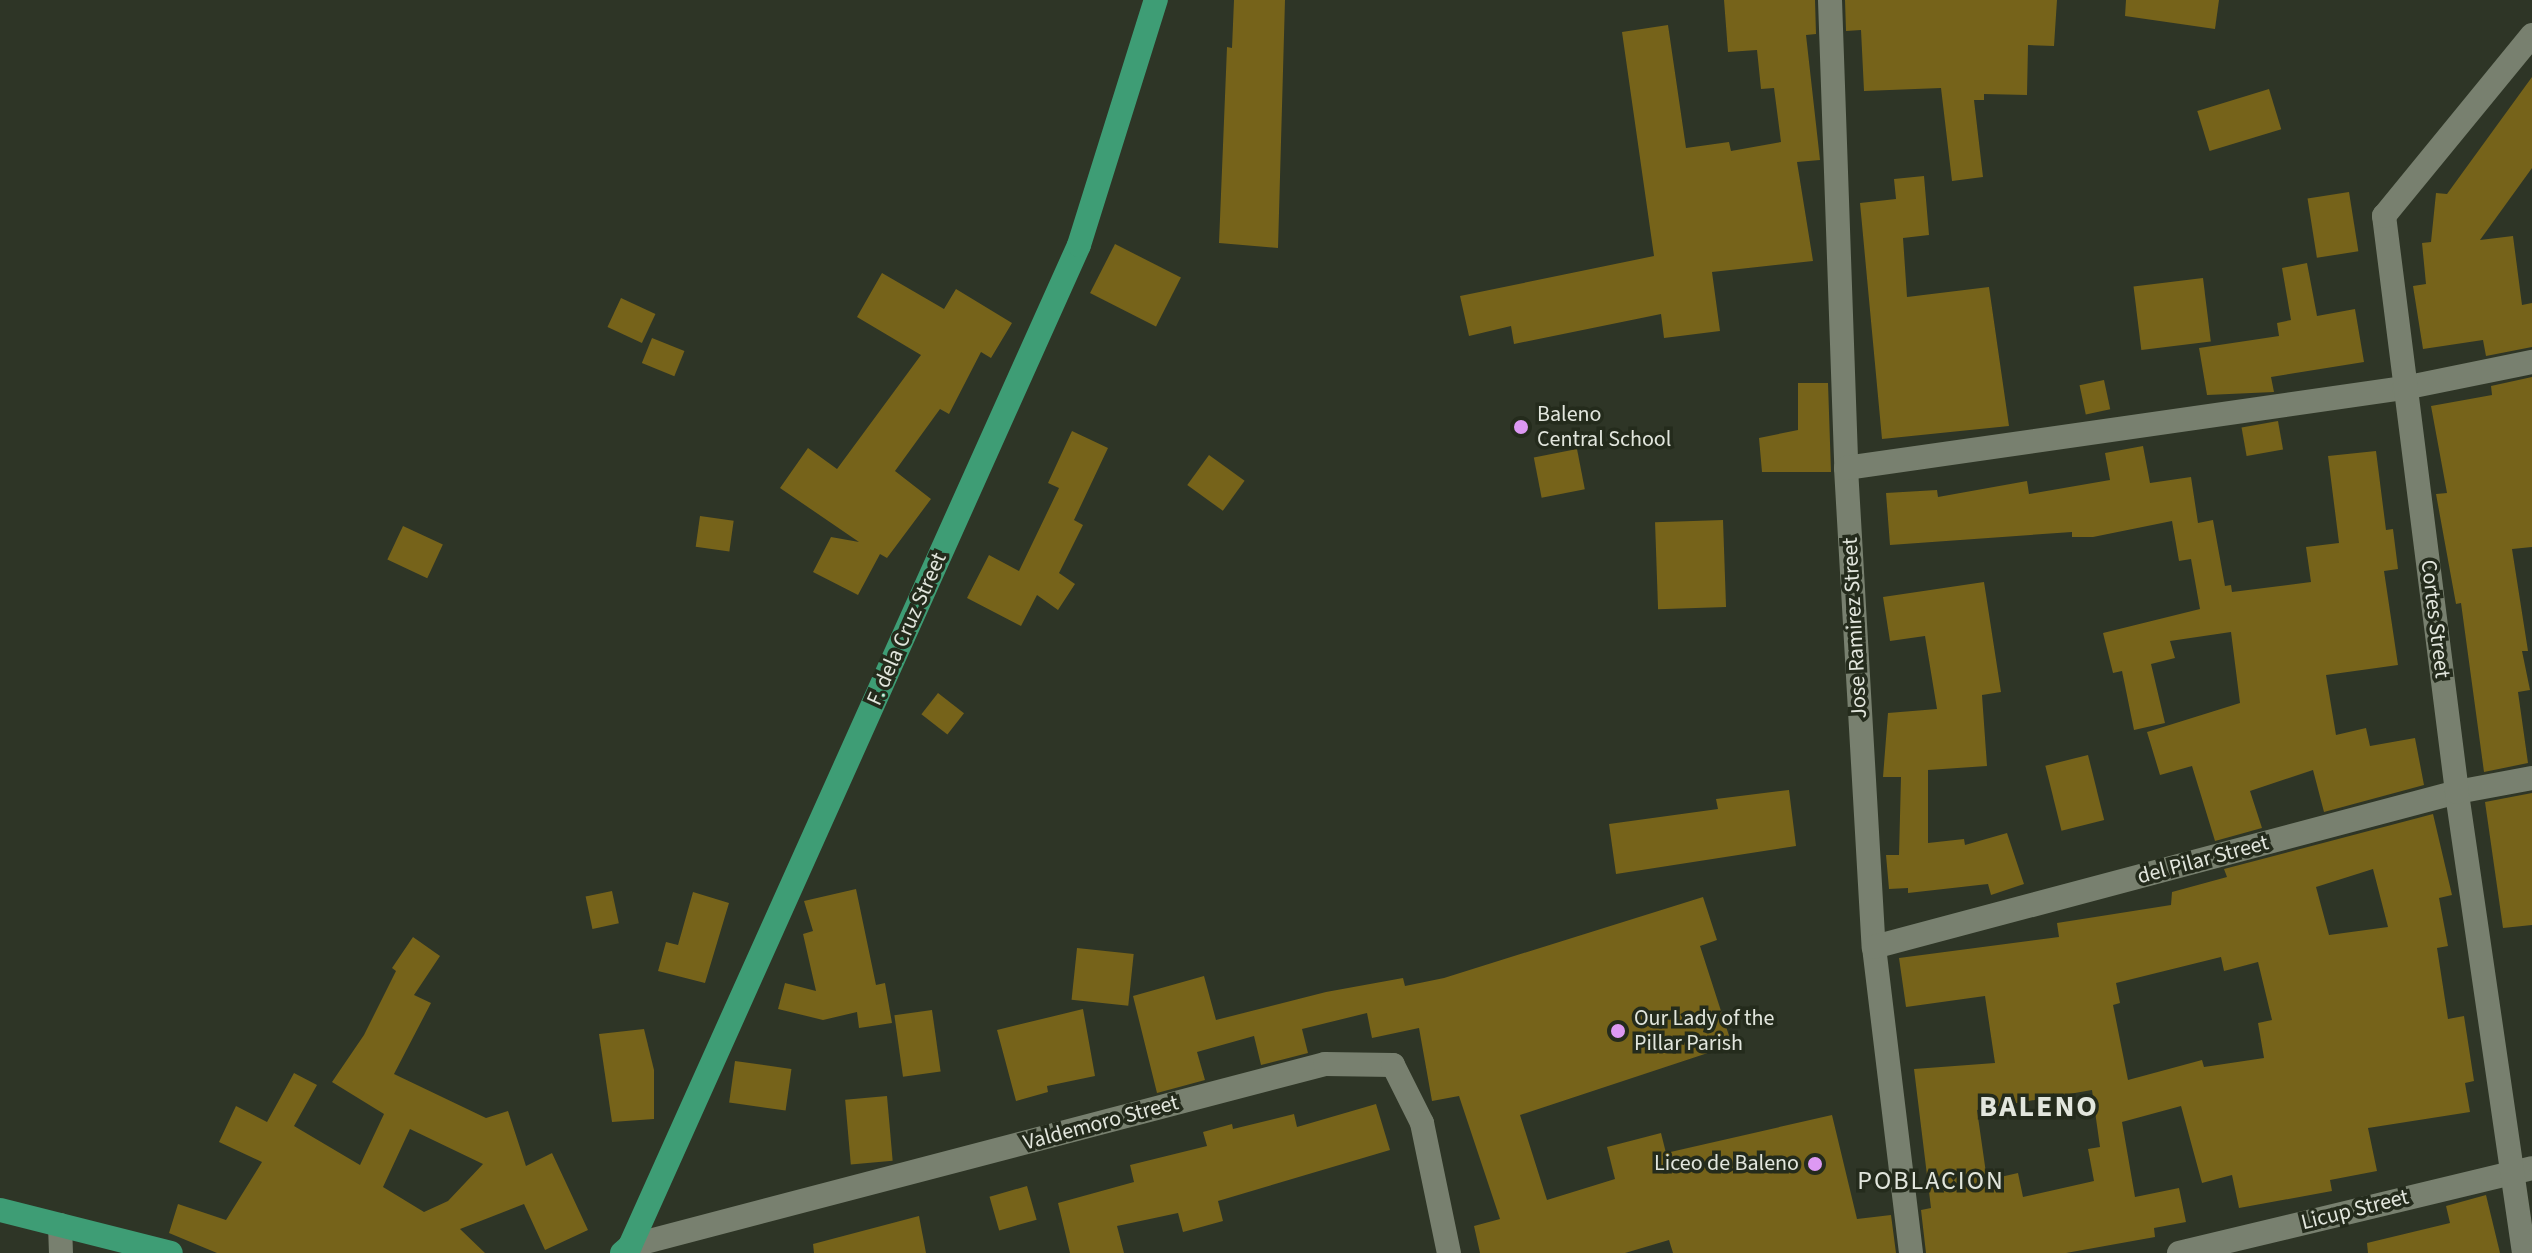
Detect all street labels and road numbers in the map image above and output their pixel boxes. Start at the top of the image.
street label: Jose Ramirez Street [1837,537,1873,719]
street label: F. dela Cruz Street [862,549,952,709]
street label: Cortes Street [2415,558,2455,680]
street label: del Pilar Street [2134,830,2272,890]
street label: Valdemoro Street [1020,1090,1182,1156]
street label: Licup Street [2299,1184,2411,1236]

